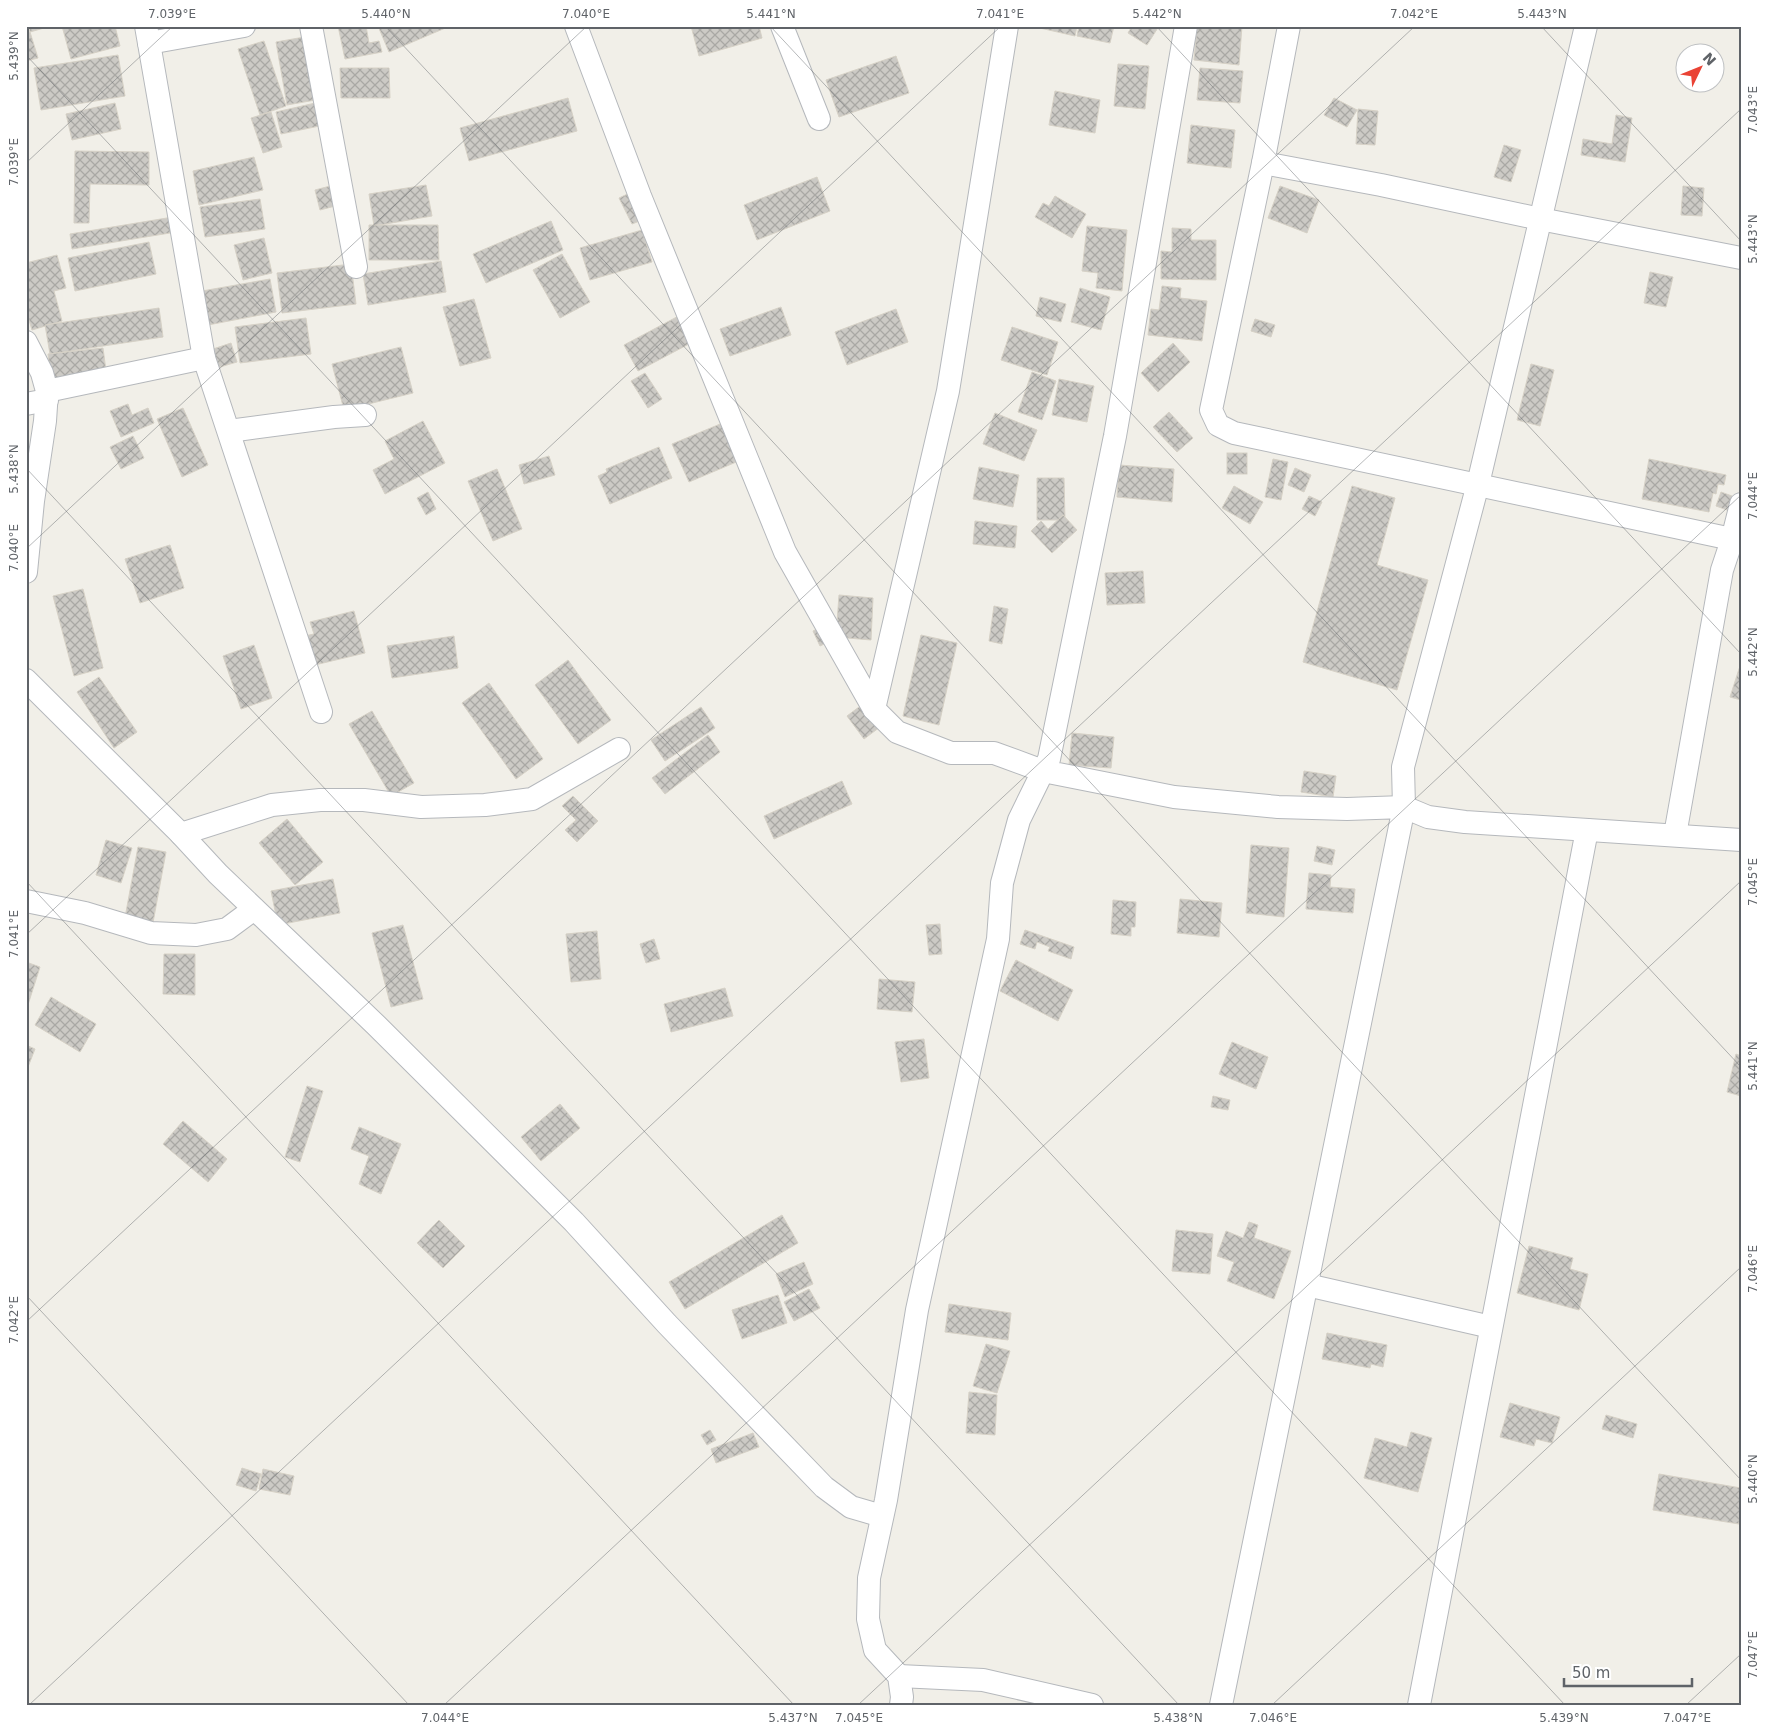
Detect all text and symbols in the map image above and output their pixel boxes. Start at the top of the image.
text: 7.039°E [148,7,196,21]
text: 5.440°N [361,7,411,21]
text: 7.040°E [562,7,610,21]
text: 5.441°N [746,7,796,21]
text: 7.041°E [976,7,1024,21]
text: 5.442°N [1132,7,1182,21]
text: 7.042°E [1390,7,1438,21]
text: 5.443°N [1517,7,1567,21]
text: 5.439°N [7,31,21,81]
north arrow [1674,42,1724,92]
text: N [1700,49,1719,69]
text: 7.043°E [1746,86,1760,134]
text: 7.039°E [7,138,21,186]
text: 5.443°N [1746,214,1760,264]
text: 5.438°N [7,444,21,494]
text: 7.044°E [1746,472,1760,520]
text: 7.040°E [7,524,21,572]
text: 5.442°N [1746,627,1760,677]
text: 7.045°E [1746,858,1760,906]
text: 7.041°E [7,910,21,958]
text: 5.441°N [1746,1041,1760,1091]
text: 7.046°E [1746,1245,1760,1293]
text: 7.042°E [7,1296,21,1344]
text: 5.440°N [1746,1454,1760,1504]
text: 7.047°E [1746,1631,1760,1679]
scale bar [1564,1656,1692,1688]
text: 50 m [1572,1664,1610,1682]
text: 7.044°E [421,1711,469,1725]
text: 5.437°N [768,1711,818,1725]
text: 7.045°E [835,1711,883,1725]
text: 5.438°N [1153,1711,1203,1725]
text: 7.046°E [1249,1711,1297,1725]
text: 5.439°N [1539,1711,1589,1725]
text: 7.047°E [1663,1711,1711,1725]

